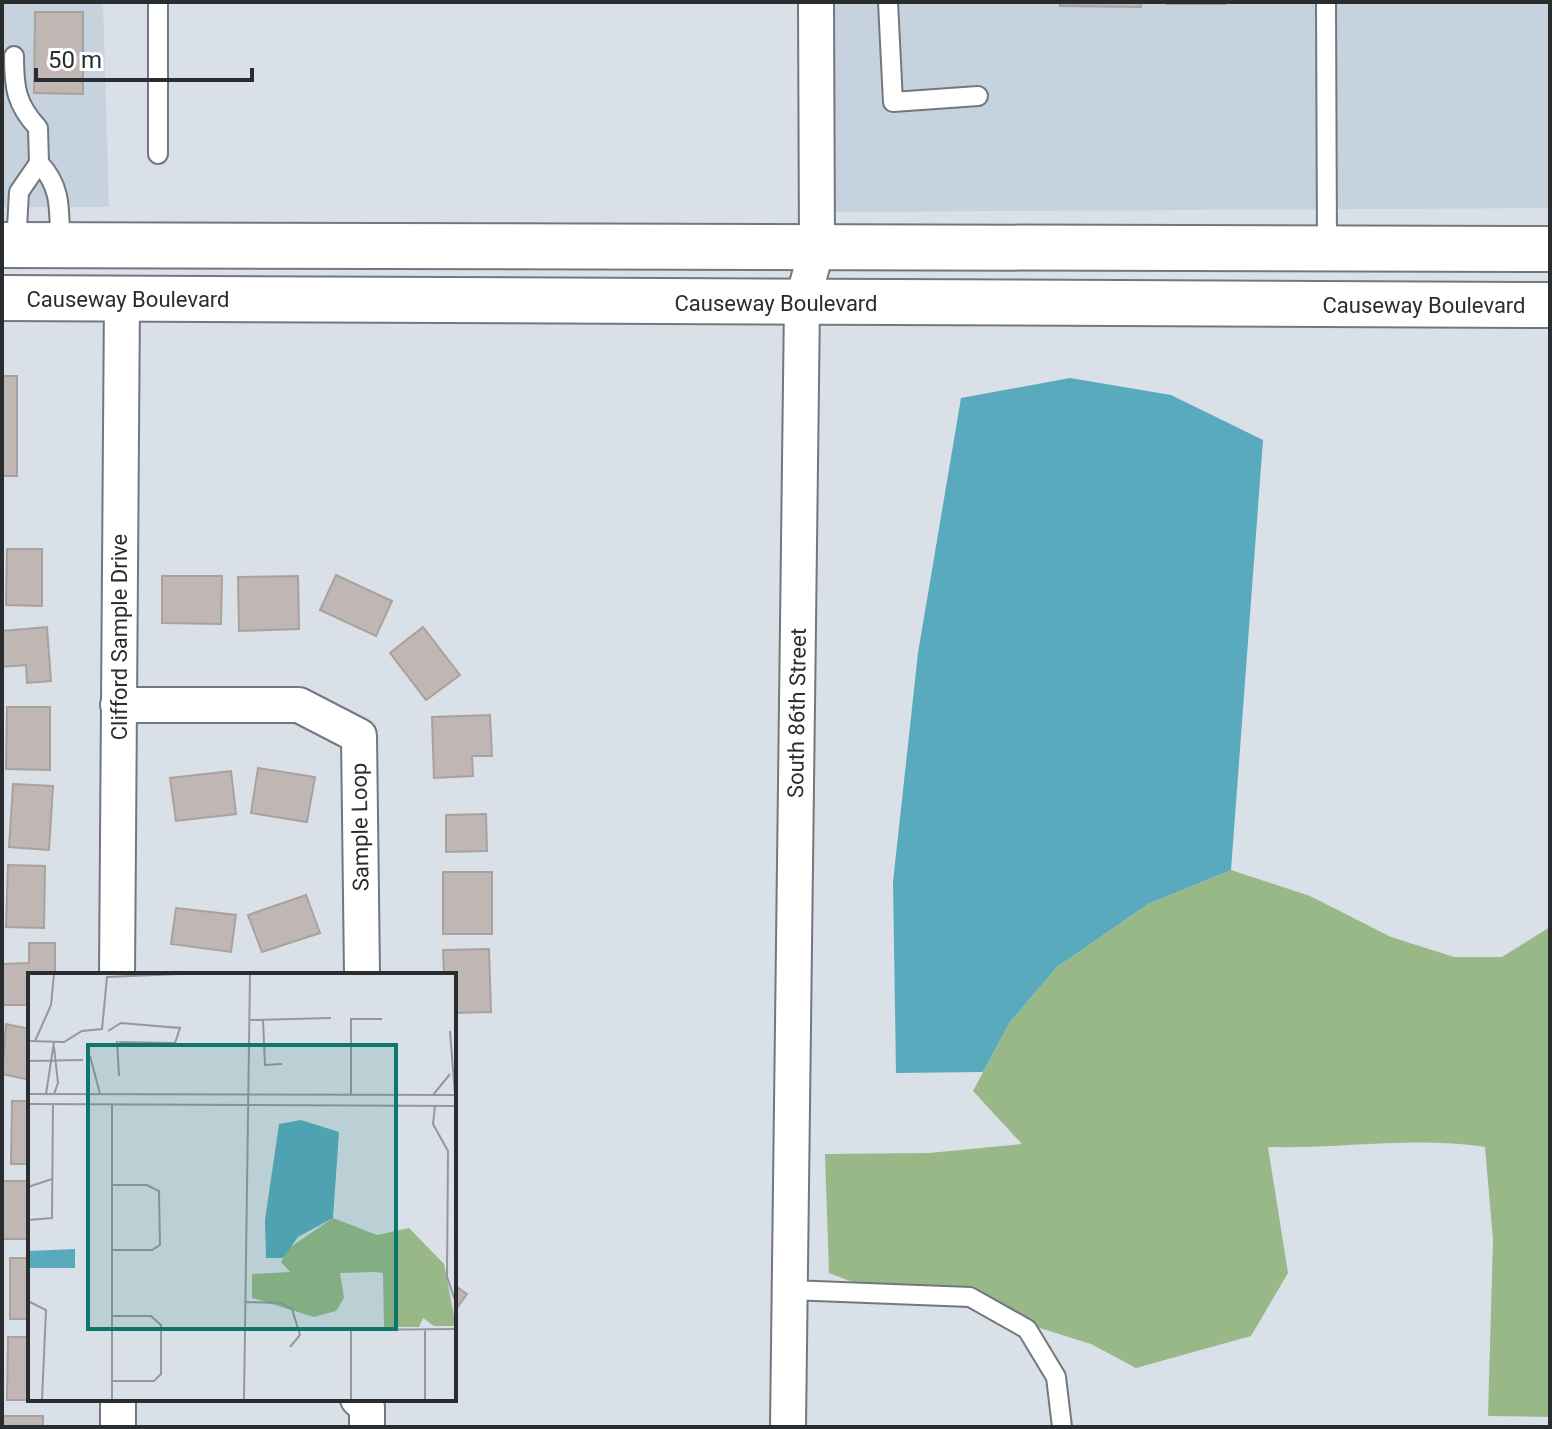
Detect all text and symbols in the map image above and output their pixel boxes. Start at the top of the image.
scale bar [36,32,252,82]
text: 50 m [48,46,102,74]
street label: Causeway Boulevard [26,287,230,312]
street label: Causeway Boulevard [674,291,878,316]
street label: Causeway Boulevard [1322,293,1526,318]
street label: Clifford Sample Drive [107,534,132,740]
street label: South 86th Street [783,628,811,798]
street label: Sample Loop [346,763,374,891]
inset map [28,973,456,1401]

